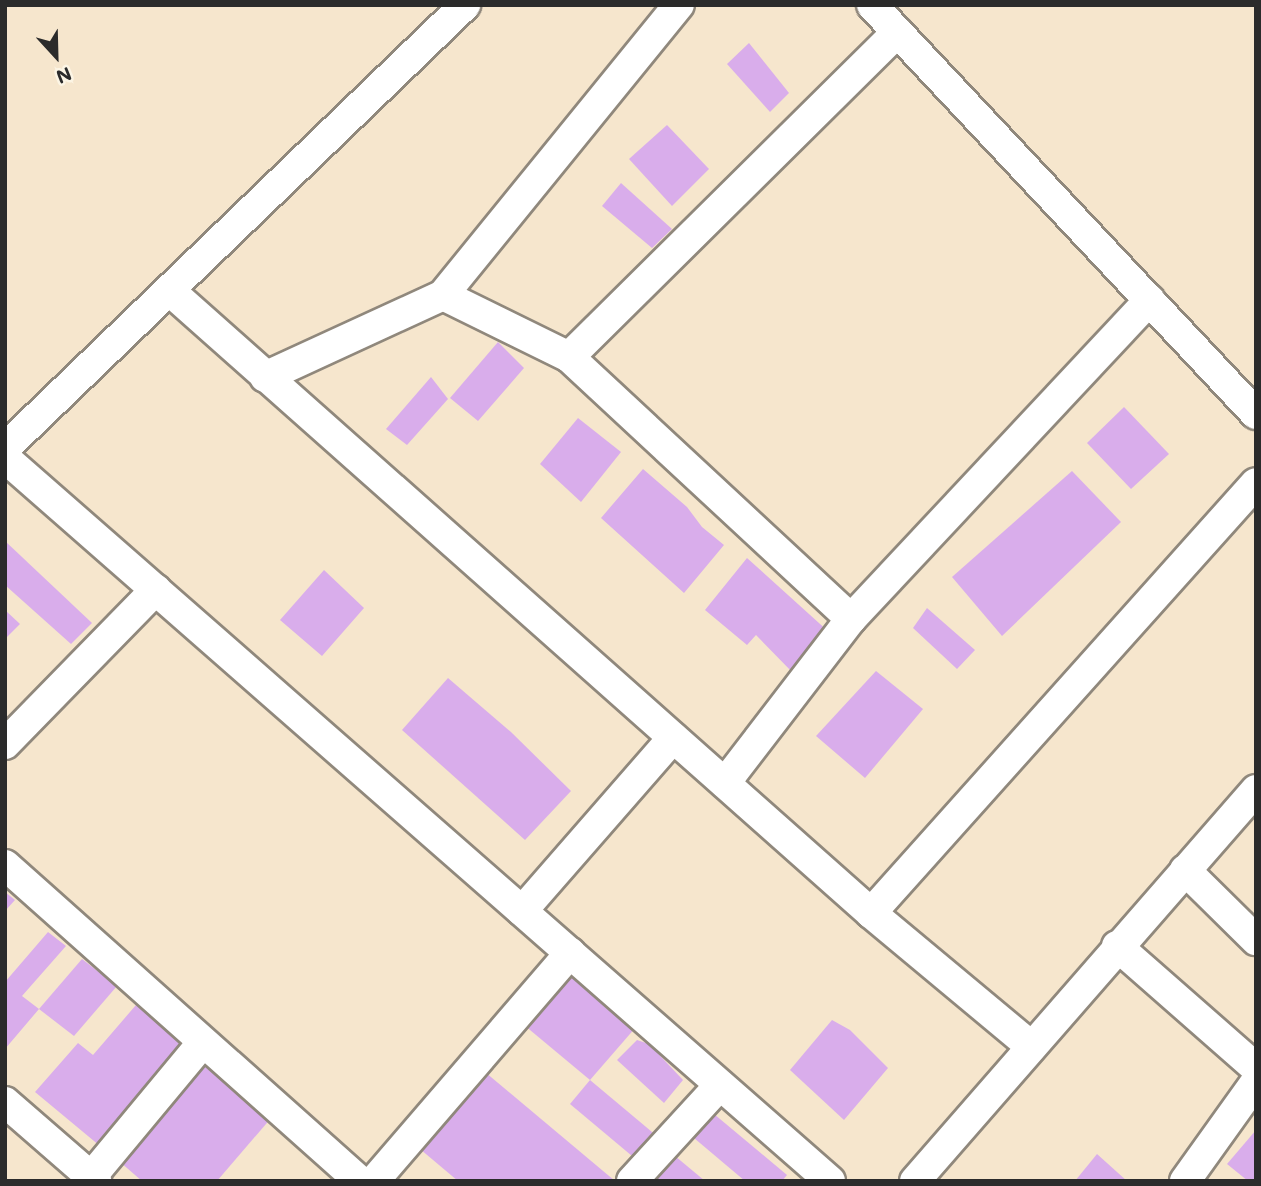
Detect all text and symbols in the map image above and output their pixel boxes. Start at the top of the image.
north arrow [21,21,91,91]
text: N [53,62,75,90]

